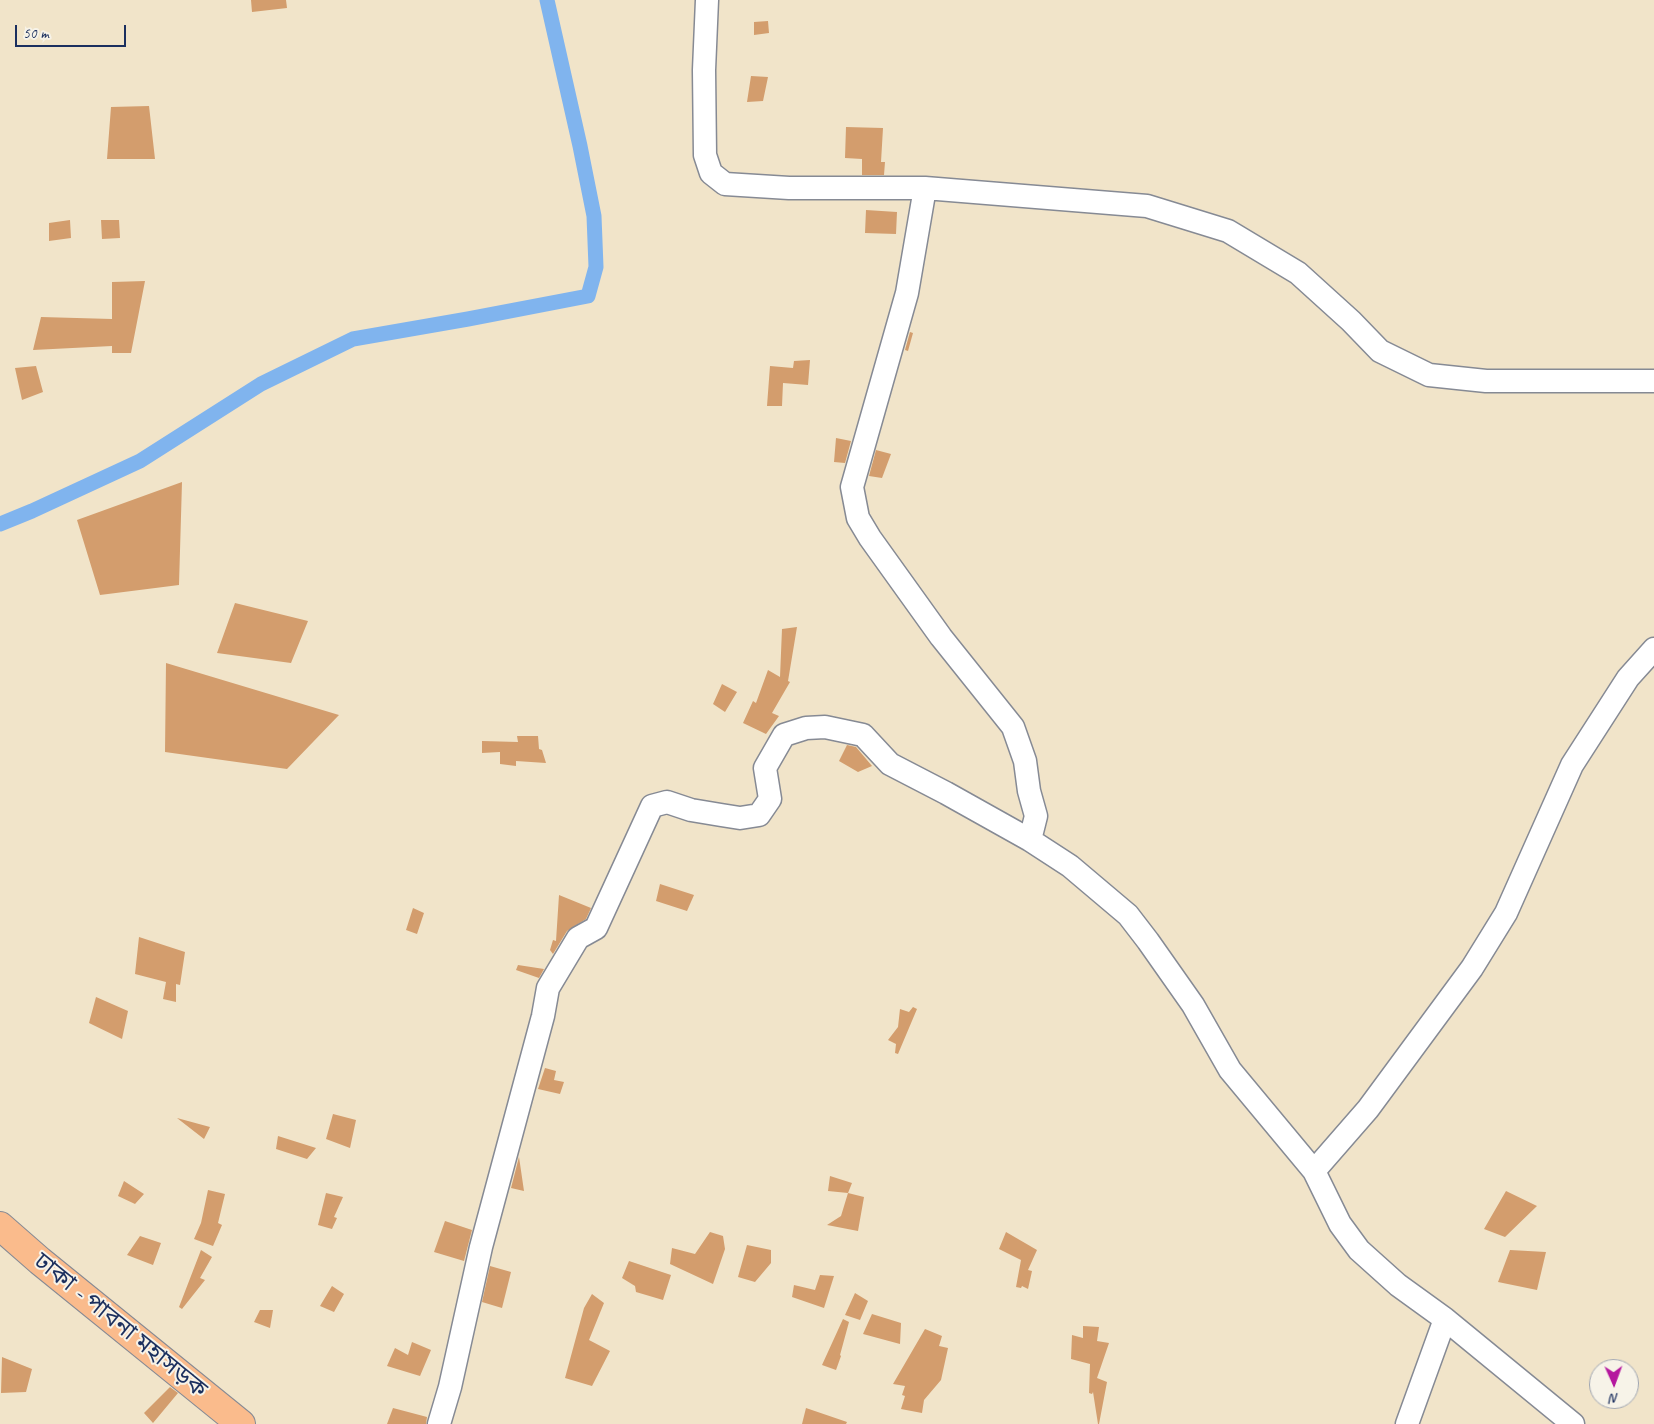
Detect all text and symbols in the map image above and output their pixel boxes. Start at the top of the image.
scale bar [18,15,129,47]
text: 50 m [23,24,49,43]
street label: ঢাকা - পাবনা মহাসড়ক [28,1247,212,1405]
north arrow [1589,1359,1639,1409]
text: N [1610,1390,1619,1407]

